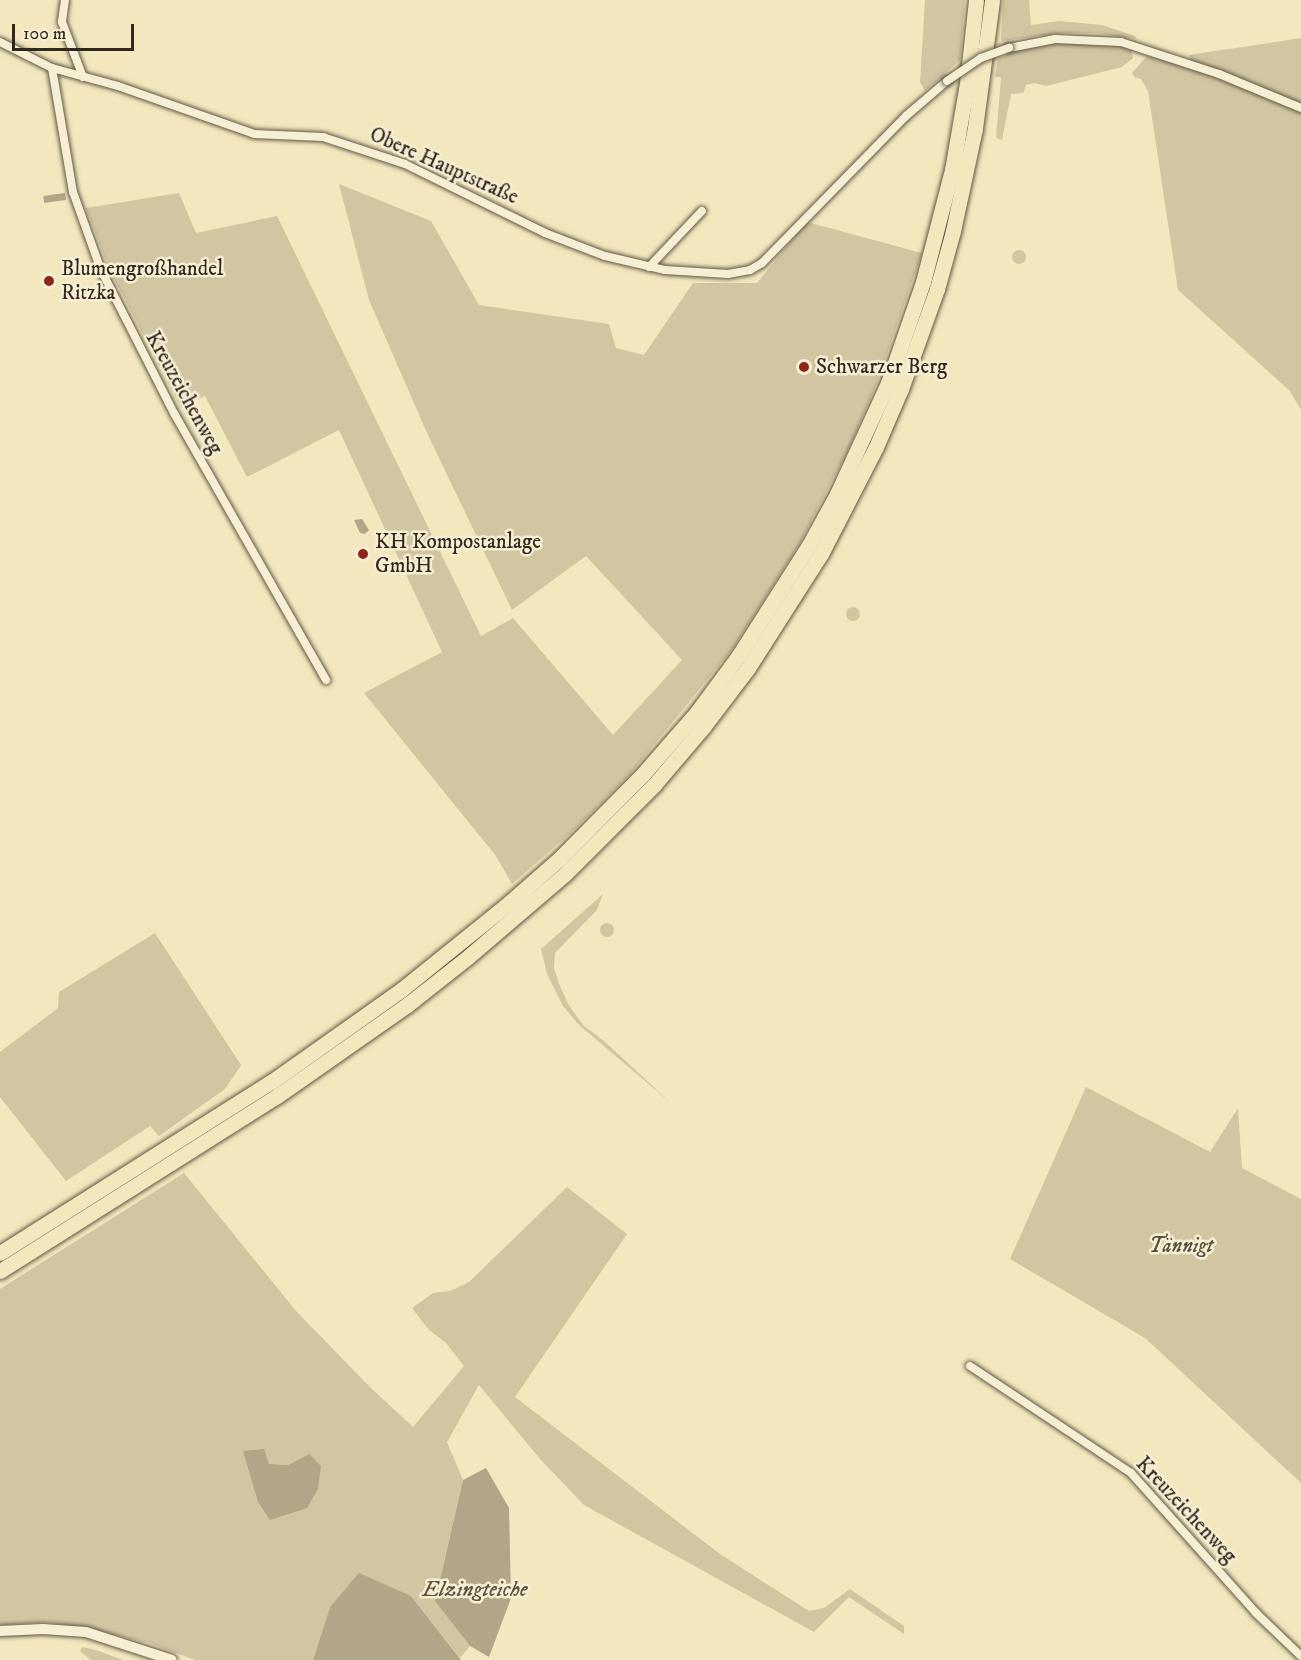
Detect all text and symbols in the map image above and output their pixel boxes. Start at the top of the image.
scale bar [15,12,136,50]
text: 100 m [23,23,66,45]
street label: Obere Hauptstraße [366,122,522,210]
place label: Blumengroßhandel Ritzka [61,256,223,306]
marker: Blumengroßhandel Ritzka [42,274,56,288]
street label: Kreuzeichenweg [140,327,228,459]
place label: Schwarzer Berg [816,354,947,380]
marker: Schwarzer Berg [797,360,811,374]
place label: KH Kompostanlage GmbH [375,529,541,579]
marker: KH Kompostanlage GmbH [356,547,370,561]
park label: Tännigt [1149,1233,1213,1259]
street label: Kreuzeichenweg [1130,1451,1242,1569]
water label: Elzingteiche [422,1577,528,1603]

